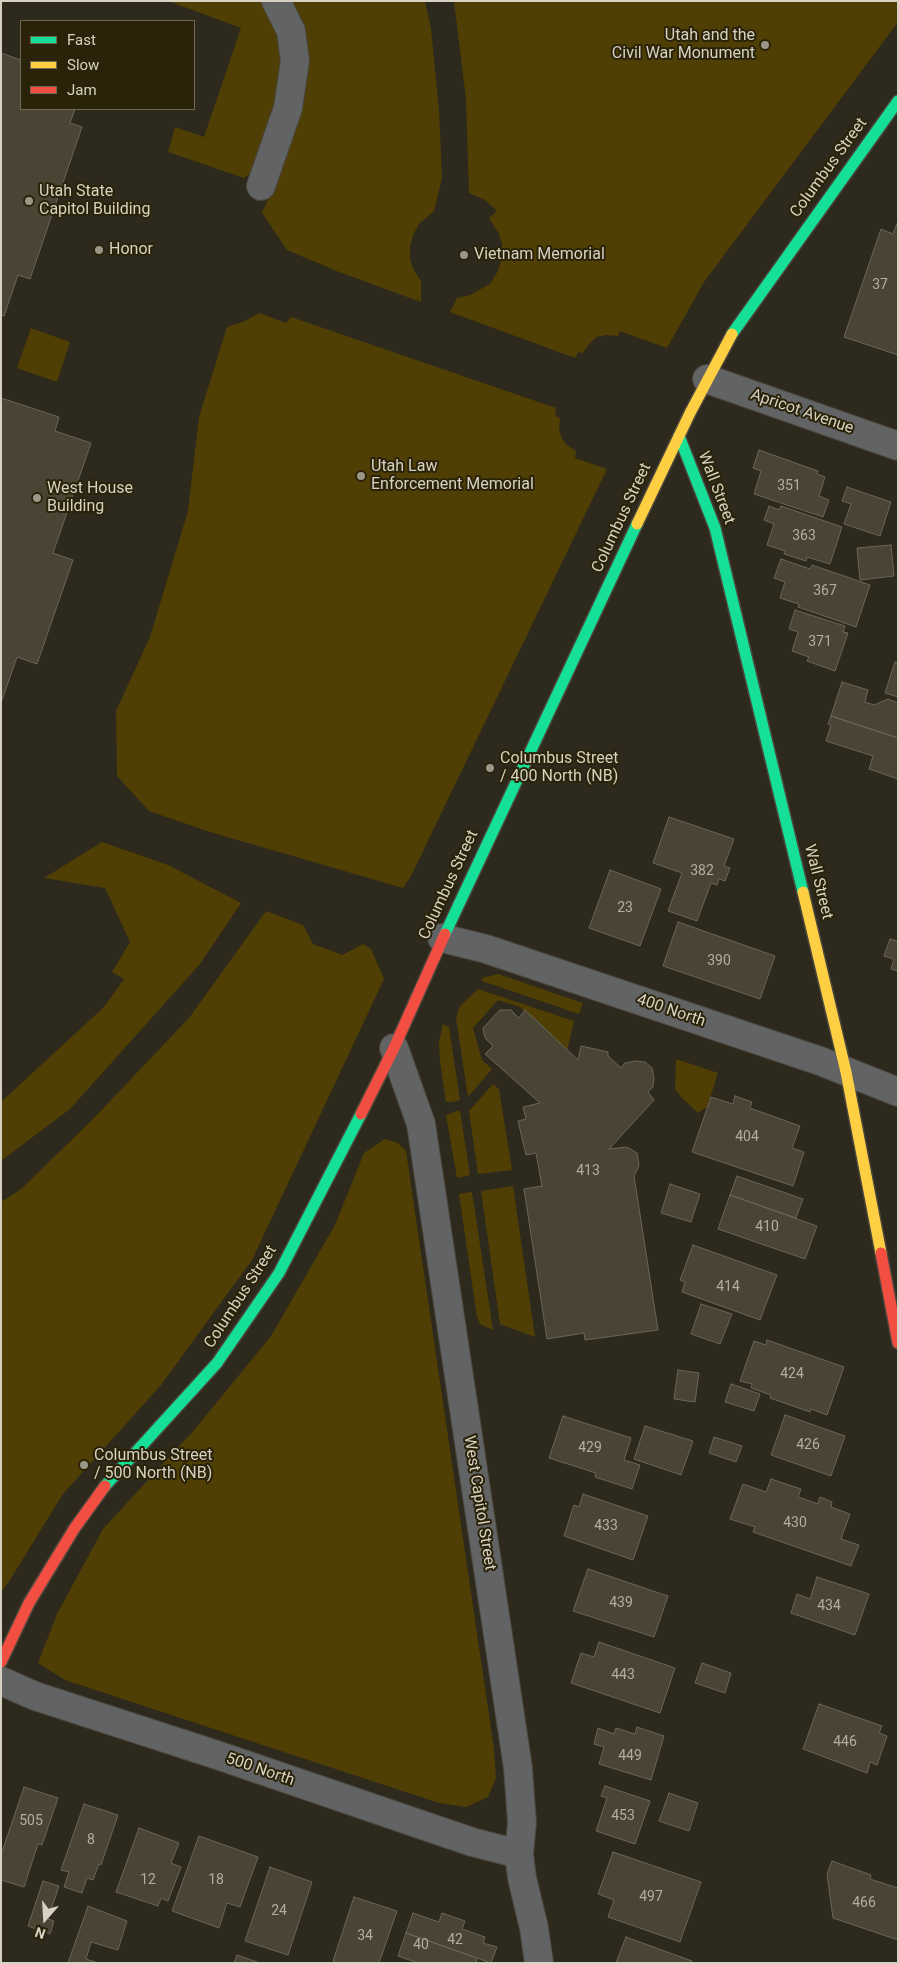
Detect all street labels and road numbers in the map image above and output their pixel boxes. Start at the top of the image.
street label: Columbus Street [786,114,872,222]
street label: Apricot Avenue [748,385,856,439]
street label: Wall Street [693,449,739,527]
street label: Columbus Street [588,460,656,576]
street label: Columbus Street [415,827,483,943]
street label: Wall Street [799,843,837,921]
street label: 400 North [634,990,708,1032]
street label: Columbus Street [201,1242,281,1352]
street label: West Capitol Street [459,1434,499,1572]
street label: 500 North [223,1749,297,1791]

